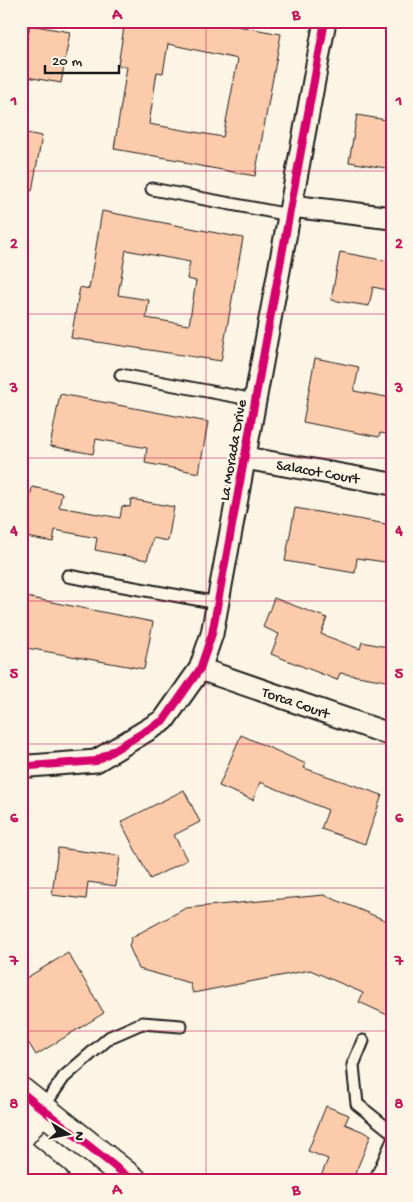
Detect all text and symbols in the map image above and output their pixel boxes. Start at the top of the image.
text: A [111,7,123,26]
text: B [291,7,301,26]
scale bar [45,42,119,74]
text: 20 m [52,53,82,71]
text: 1 [10,93,17,112]
text: 1 [395,93,402,112]
text: 2 [10,236,18,255]
text: 2 [395,236,403,255]
text: 3 [9,380,18,399]
text: 3 [394,380,403,399]
street label: La Morada Drive [216,398,252,502]
street label: Salacot Court [275,457,362,489]
text: 4 [9,523,18,542]
text: 4 [394,523,403,542]
text: 5 [10,666,19,685]
text: 5 [395,666,404,685]
street label: Torca Court [258,684,333,724]
text: 6 [10,810,19,829]
text: 6 [395,810,404,829]
text: 7 [9,953,19,972]
text: 7 [394,953,404,972]
text: 8 [10,1096,19,1115]
text: 8 [395,1096,404,1115]
north arrow [42,1110,92,1160]
text: N [69,1130,88,1142]
text: A [111,1182,123,1201]
text: B [291,1182,301,1201]

